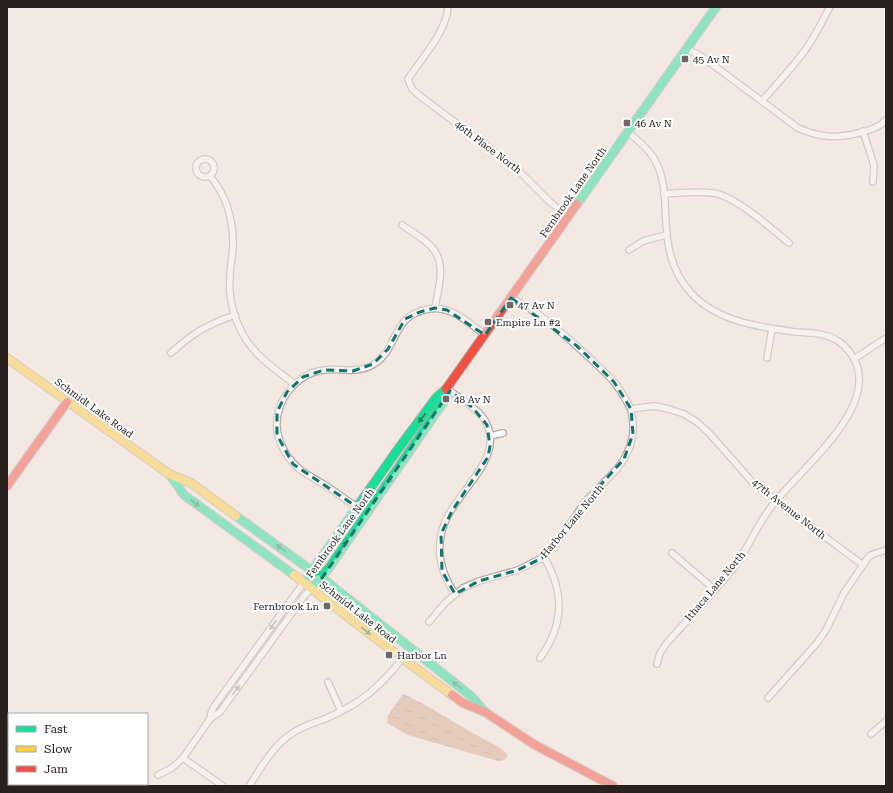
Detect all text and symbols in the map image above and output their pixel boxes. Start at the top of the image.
marker: 45 Av N [680,54,690,64]
place label: 45 Av N [693,54,730,65]
street label: 46th Place North [452,118,524,176]
marker: 46 Av N [622,118,632,128]
place label: 46 Av N [635,118,672,129]
street label: Fernbrook Lane North [538,144,609,239]
marker: 47 Av N [505,300,515,310]
place label: 47 Av N [518,300,555,311]
marker: Empire Ln #2 [483,317,493,327]
place label: Empire Ln #2 [496,317,561,328]
street label: Schmidt Lake Road [53,376,136,440]
marker: 48 Av N [441,394,451,404]
place label: 48 Av N [454,394,491,405]
one-way arrow [418,413,426,423]
one-way arrow [385,477,393,487]
street label: 47th Avenue North [750,477,829,542]
street label: Harbor Lane North [538,482,606,560]
street label: Fernbrook Lane North [304,486,376,580]
one-way arrow [190,499,201,507]
one-way arrow [340,541,348,552]
one-way arrow [275,544,286,552]
street label: Ithaca Lane North [683,549,748,623]
street label: Schmidt Lake Road [318,579,399,646]
place label: Fernbrook Ln [253,601,320,612]
marker: Fernbrook Ln [322,601,332,611]
one-way arrow [268,619,277,630]
one-way arrow [361,627,372,636]
marker: Harbor Ln [384,650,394,660]
place label: Harbor Ln [397,650,447,661]
one-way arrow [452,681,463,690]
one-way arrow [232,685,240,695]
legend [8,713,148,785]
text: Fast [44,722,68,736]
text: Slow [44,742,72,756]
text: Jam [44,762,68,776]

